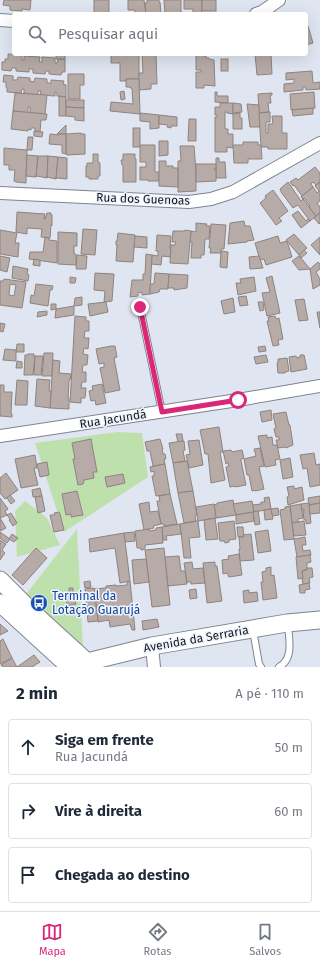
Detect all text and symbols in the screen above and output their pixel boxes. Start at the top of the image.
search box [12,12,308,56]
icon: search [26,23,48,45]
text: Pesquisar aqui [58,25,158,43]
street label: Rua dos Guenoas [96,190,191,208]
route end [131,298,149,316]
route start [229,391,247,409]
street label: Rua Jacundá [79,407,147,431]
place label: Terminal da Lotação Guarujá [52,589,140,617]
bus stop icon: Terminal da Lotação Guarujá [29,593,49,613]
street label: Avenida da Serraria [142,623,250,655]
text: 2 min [16,683,58,704]
text: A pé · 110 m [235,686,304,701]
text: Siga em frente [55,731,154,749]
icon: ahead [17,736,39,758]
text: 50 m [275,740,303,755]
text: Rua Jacundá [55,749,128,764]
icon: right [17,800,39,822]
text: Vire à direita [55,802,142,820]
text: 60 m [274,804,303,819]
icon: arrive [17,864,39,886]
text: Chegada ao destino [55,866,190,884]
tab: Mapa [39,921,66,958]
tab: Rotas [144,921,171,958]
tab: Salvos [249,921,281,958]

